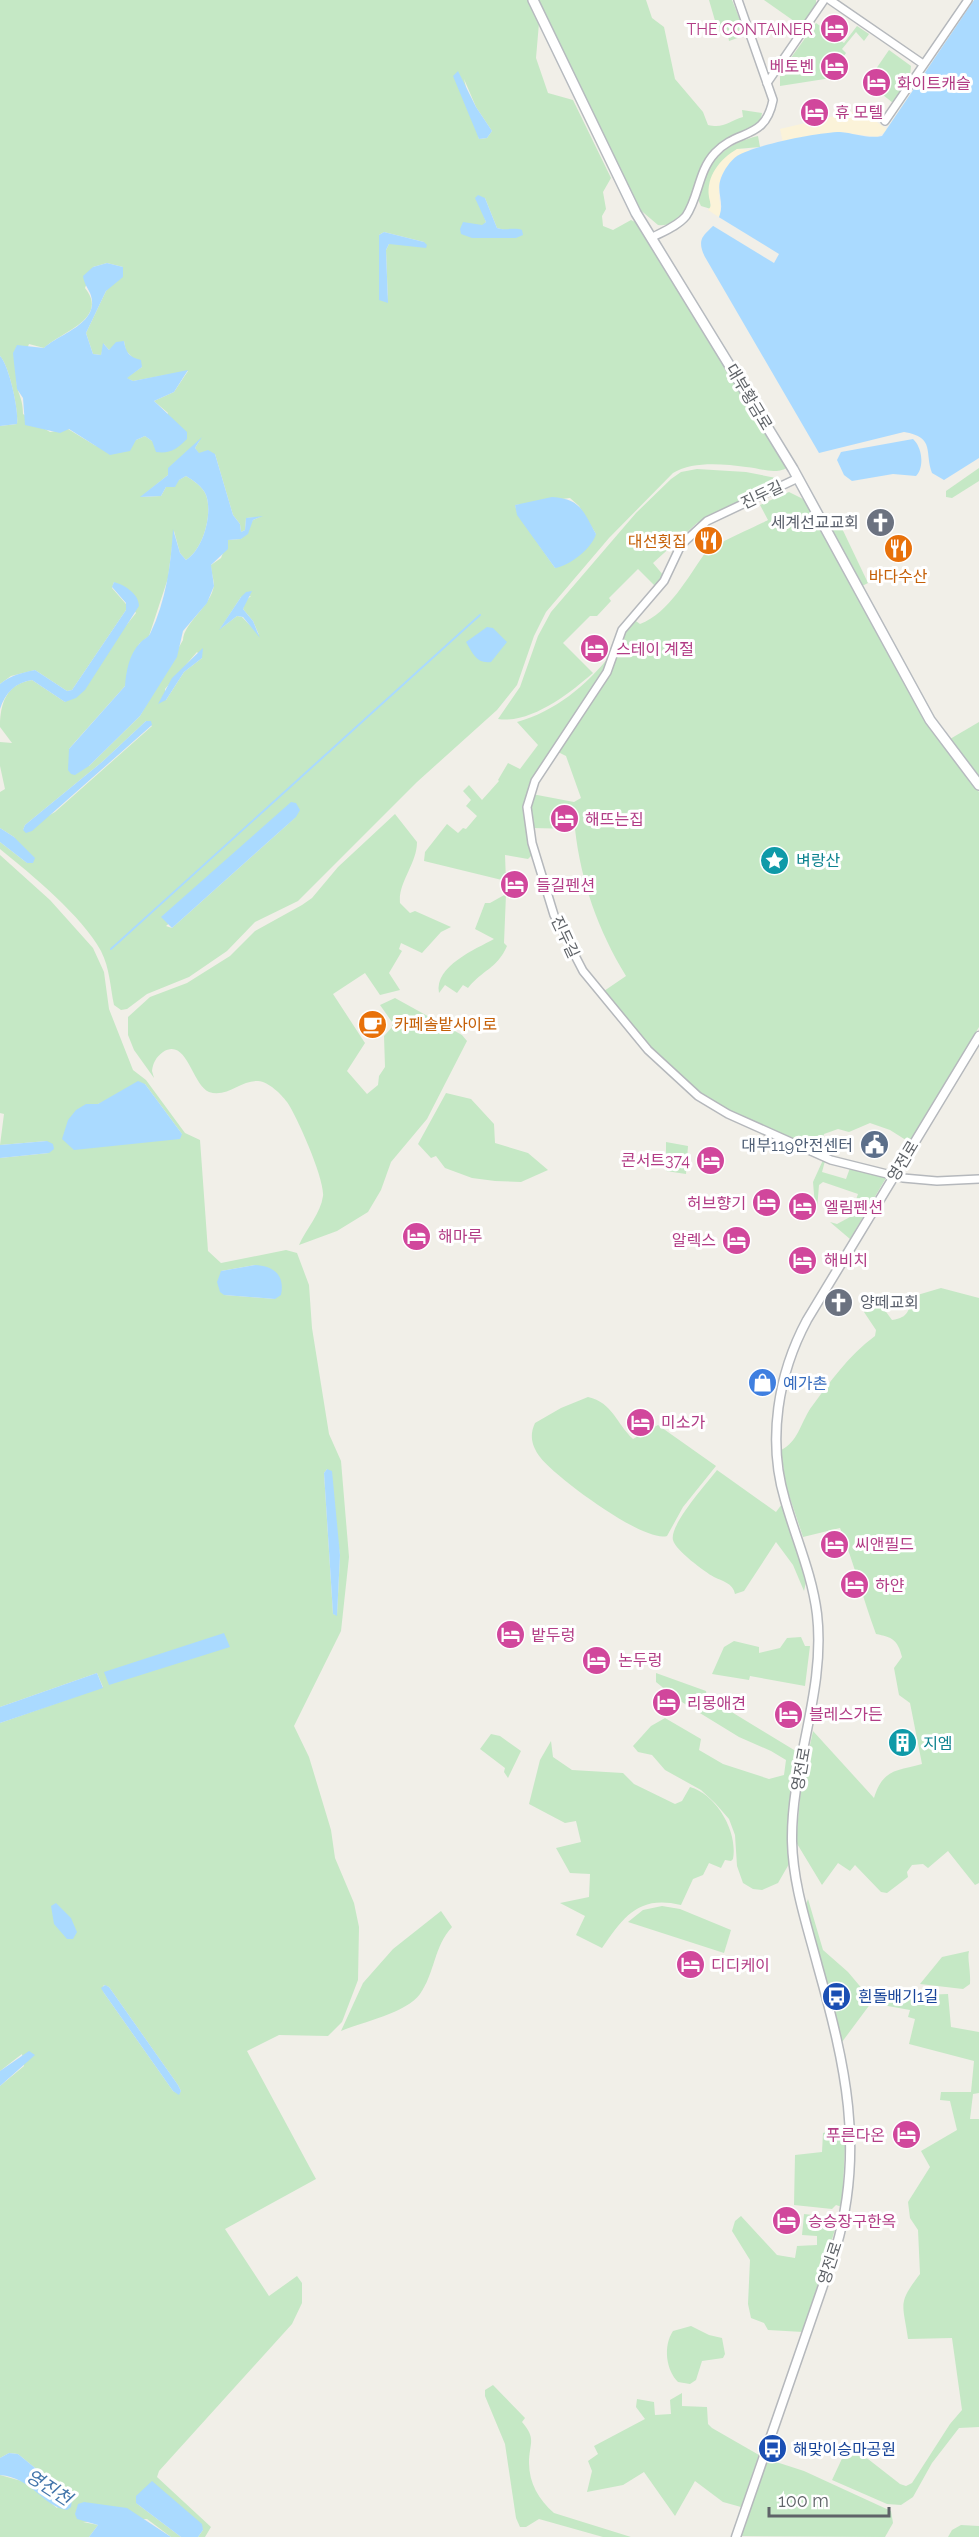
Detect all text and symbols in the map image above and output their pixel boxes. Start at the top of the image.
hotel icon: THE CONTAINER [818,13,850,45]
place label: THE CONTAINER [686,20,813,39]
hotel icon: 베토벤 [819,50,851,82]
place label: 베토벤 [770,57,814,76]
hotel icon: 화이트캐슬 [860,67,892,99]
place label: 화이트캐슬 [897,74,971,93]
hotel icon: 휴 모텔 [798,96,830,128]
place label: 휴 모텔 [835,103,883,122]
street label: 대부황금로 [722,361,776,434]
street label: 진두길 [738,477,786,513]
church icon: 세계선교교회 [864,506,896,538]
place label: 세계선교교회 [771,513,859,532]
restaurant icon: 대선횟집 [692,525,724,557]
place label: 대선횟집 [628,532,687,551]
restaurant icon: 바다수산 [882,532,914,564]
place label: 바다수산 [869,567,928,586]
hotel icon: 스테이 계절 [579,633,611,665]
place label: 스테이 계절 [616,640,694,659]
hotel icon: 해뜨는집 [548,803,580,835]
place label: 해뜨는집 [585,810,644,829]
place icon: 벼랑산 [759,844,791,876]
place label: 벼랑산 [796,851,840,870]
hotel icon: 들길펜션 [499,869,531,901]
place label: 들길펜션 [536,876,595,895]
street label: 진두길 [547,913,583,961]
cafe icon: 카페솔밭사이로 [357,1008,389,1040]
place label: 카페솔밭사이로 [394,1015,497,1034]
public building icon: 대부119안전센터 [858,1129,890,1161]
place label: 대부119안전센터 [742,1136,853,1155]
street label: 영전로 [883,1137,923,1185]
hotel icon: 콘서트374 [695,1144,727,1176]
place label: 콘서트374 [621,1151,690,1170]
hotel icon: 허브향기 [751,1187,783,1219]
hotel icon: 엘림펜션 [787,1191,819,1223]
place label: 허브향기 [687,1194,746,1213]
place label: 엘림펜션 [824,1198,883,1217]
hotel icon: 해마루 [401,1220,433,1252]
hotel icon: 알렉스 [721,1224,753,1256]
place label: 해마루 [438,1227,482,1246]
place label: 알렉스 [672,1231,716,1250]
hotel icon: 해비치 [787,1244,819,1276]
place label: 해비치 [824,1251,868,1270]
church icon: 양떼교회 [823,1286,855,1318]
place label: 양떼교회 [860,1293,919,1312]
shop icon: 예가촌 [746,1367,778,1399]
place label: 예가촌 [783,1374,827,1393]
hotel icon: 미소가 [624,1406,656,1438]
place label: 미소가 [661,1413,705,1432]
hotel icon: 씨앤필드 [818,1528,850,1560]
place label: 씨앤필드 [855,1535,914,1554]
hotel icon: 하얀 [838,1569,870,1601]
place label: 하얀 [875,1576,905,1595]
hotel icon: 밭두렁 [494,1619,526,1651]
place label: 밭두렁 [531,1626,575,1645]
hotel icon: 논두렁 [581,1644,613,1676]
place label: 논두렁 [618,1651,662,1670]
hotel icon: 리몽애견 [650,1687,682,1719]
place label: 리몽애견 [687,1694,746,1713]
hotel icon: 블레스가든 [772,1698,804,1730]
place label: 블레스가든 [809,1705,883,1724]
building icon: 지엠 [886,1727,918,1759]
place label: 지엠 [923,1734,952,1753]
street label: 영전로 [788,1745,814,1792]
hotel icon: 디디케이 [674,1949,706,1981]
place label: 디디케이 [711,1956,770,1975]
bus stop icon: 흰돌배기1길 [821,1980,853,2012]
place label: 흰돌배기1길 [858,1987,938,2006]
hotel icon: 푸른다온 [890,2119,922,2151]
place label: 푸른다온 [826,2126,885,2145]
hotel icon: 승승장구한옥 [771,2205,803,2237]
place label: 승승장구한옥 [808,2212,896,2231]
street label: 영전로 [814,2239,846,2287]
bus stop icon: 해맞이승마공원 [756,2433,788,2465]
place label: 해맞이승마공원 [793,2440,896,2459]
water label: 영진천 [22,2465,78,2511]
scale bar [769,2480,889,2518]
text: 100 m [778,2490,829,2511]

